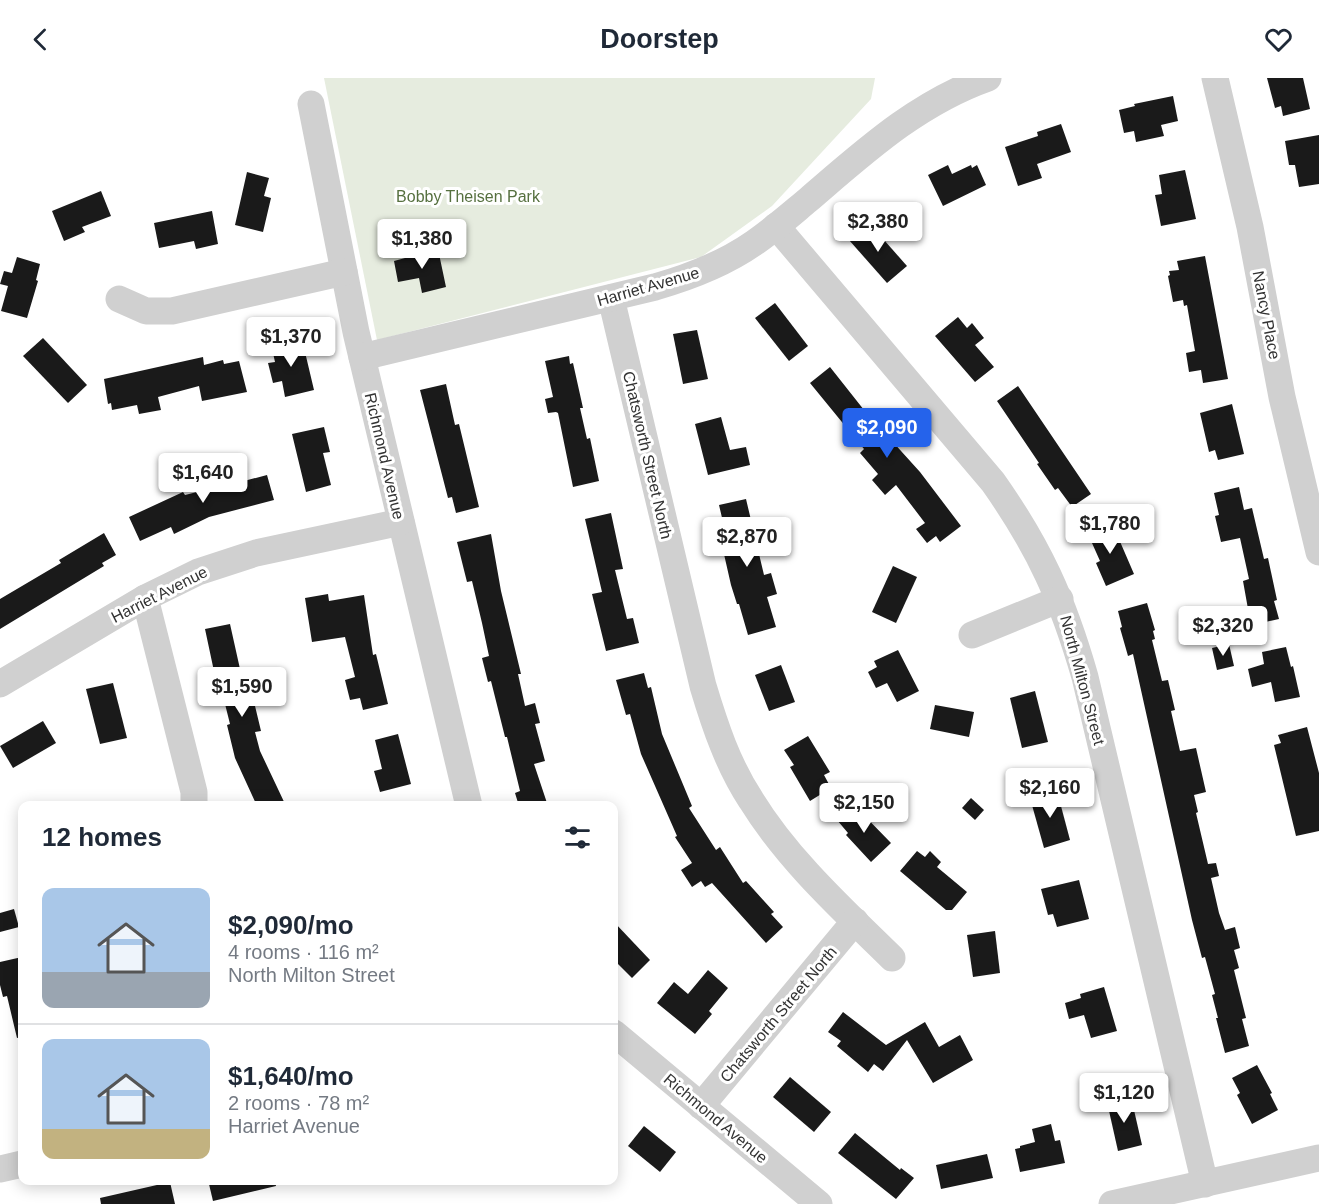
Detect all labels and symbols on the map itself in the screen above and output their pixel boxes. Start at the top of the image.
park label: Bobby Theisen Park [396,188,541,205]
pin: $2,380 [829,202,927,253]
pin: $1,380 [373,219,471,270]
street label: Harriet Avenue [595,264,701,309]
street label: Nancy Place [1250,269,1283,361]
pin: $1,370 [242,317,340,368]
street label: Chatsworth Street North [620,370,675,541]
street label: Richmond Avenue [362,391,407,521]
pin: $2,090 [838,408,936,459]
pin: $1,640 [154,453,252,504]
pin: $1,780 [1061,504,1159,555]
pin: $2,870 [698,517,796,568]
street label: Harriet Avenue [108,563,210,626]
pin: $2,320 [1174,606,1272,657]
street label: North Milton Street [1057,614,1108,747]
pin: $1,590 [193,667,291,718]
pin: $2,160 [1001,768,1099,819]
pin: $2,150 [815,783,913,834]
street label: Chatsworth Street North [717,943,840,1086]
street label: Richmond Avenue [661,1070,771,1167]
pin: $1,120 [1075,1073,1173,1124]

